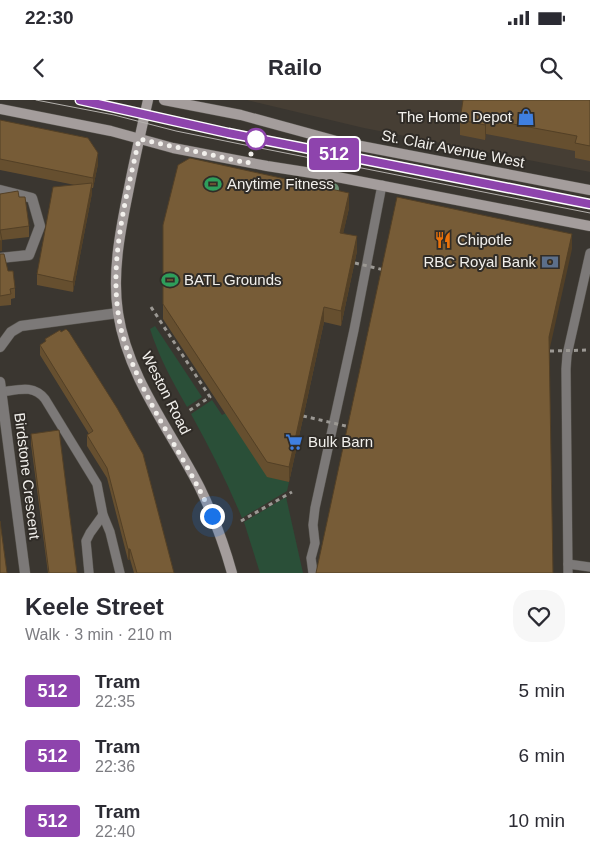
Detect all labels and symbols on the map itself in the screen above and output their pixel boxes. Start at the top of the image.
shop icon: The Home Depot [516,107,536,127]
place label: The Home Depot [398,108,513,125]
street label: St. Clair Avenue West [380,126,527,171]
unlabelled marker [245,128,267,150]
line badge: 512 [305,138,363,170]
sports icon: Anytime Fitness [203,174,223,194]
place label: Anytime Fitness [227,175,334,192]
restaurant icon: Chipotle [433,230,453,250]
place label: Chipotle [457,231,512,248]
bank icon: RBC Royal Bank [540,252,560,272]
place label: RBC Royal Bank [423,253,536,270]
sports icon: BATL Grounds [160,270,180,290]
place label: BATL Grounds [184,271,282,288]
street label: Weston Road [138,349,195,437]
street label: Birdstone Crescent [11,412,44,541]
supermarket icon: Bulk Barn [284,432,304,452]
place label: Bulk Barn [308,433,373,450]
your location [200,504,225,529]

